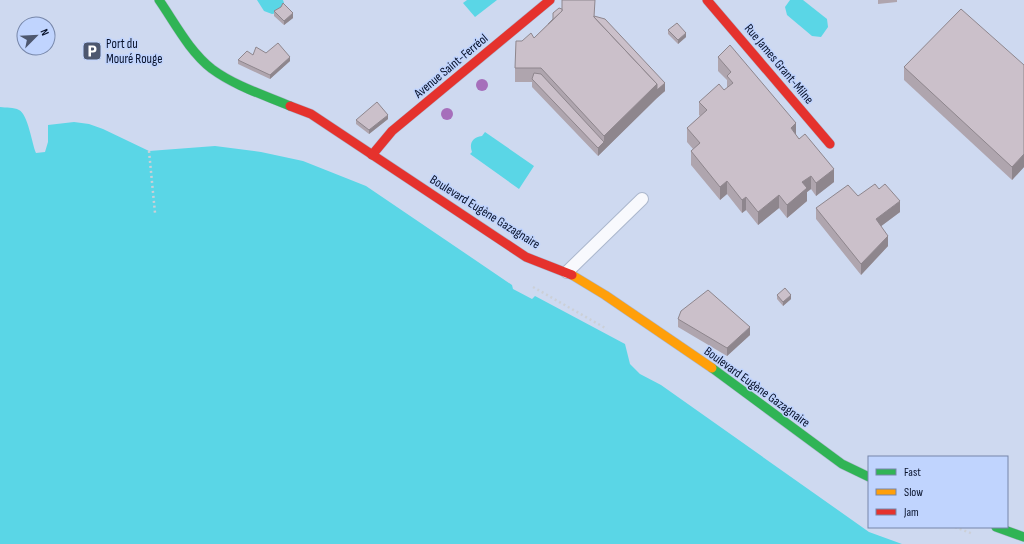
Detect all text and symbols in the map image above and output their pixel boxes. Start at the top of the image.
north arrow [16,16,56,56]
street label: Rue James Grant-Milne [741,21,817,107]
text: N [38,27,52,38]
street label: Avenue Saint-Ferréol [410,30,491,102]
place label: Port du Mouré Rouge [106,36,162,67]
parking icon: Port du Mouré Rouge [81,40,103,62]
street label: Boulevard Eugène Gazagnaire [427,172,543,252]
street label: Boulevard Eugène Gazagnaire [701,343,813,431]
legend [868,456,1008,528]
text: Fast [904,465,921,480]
text: Slow [904,485,923,500]
text: Jam [903,505,919,520]

